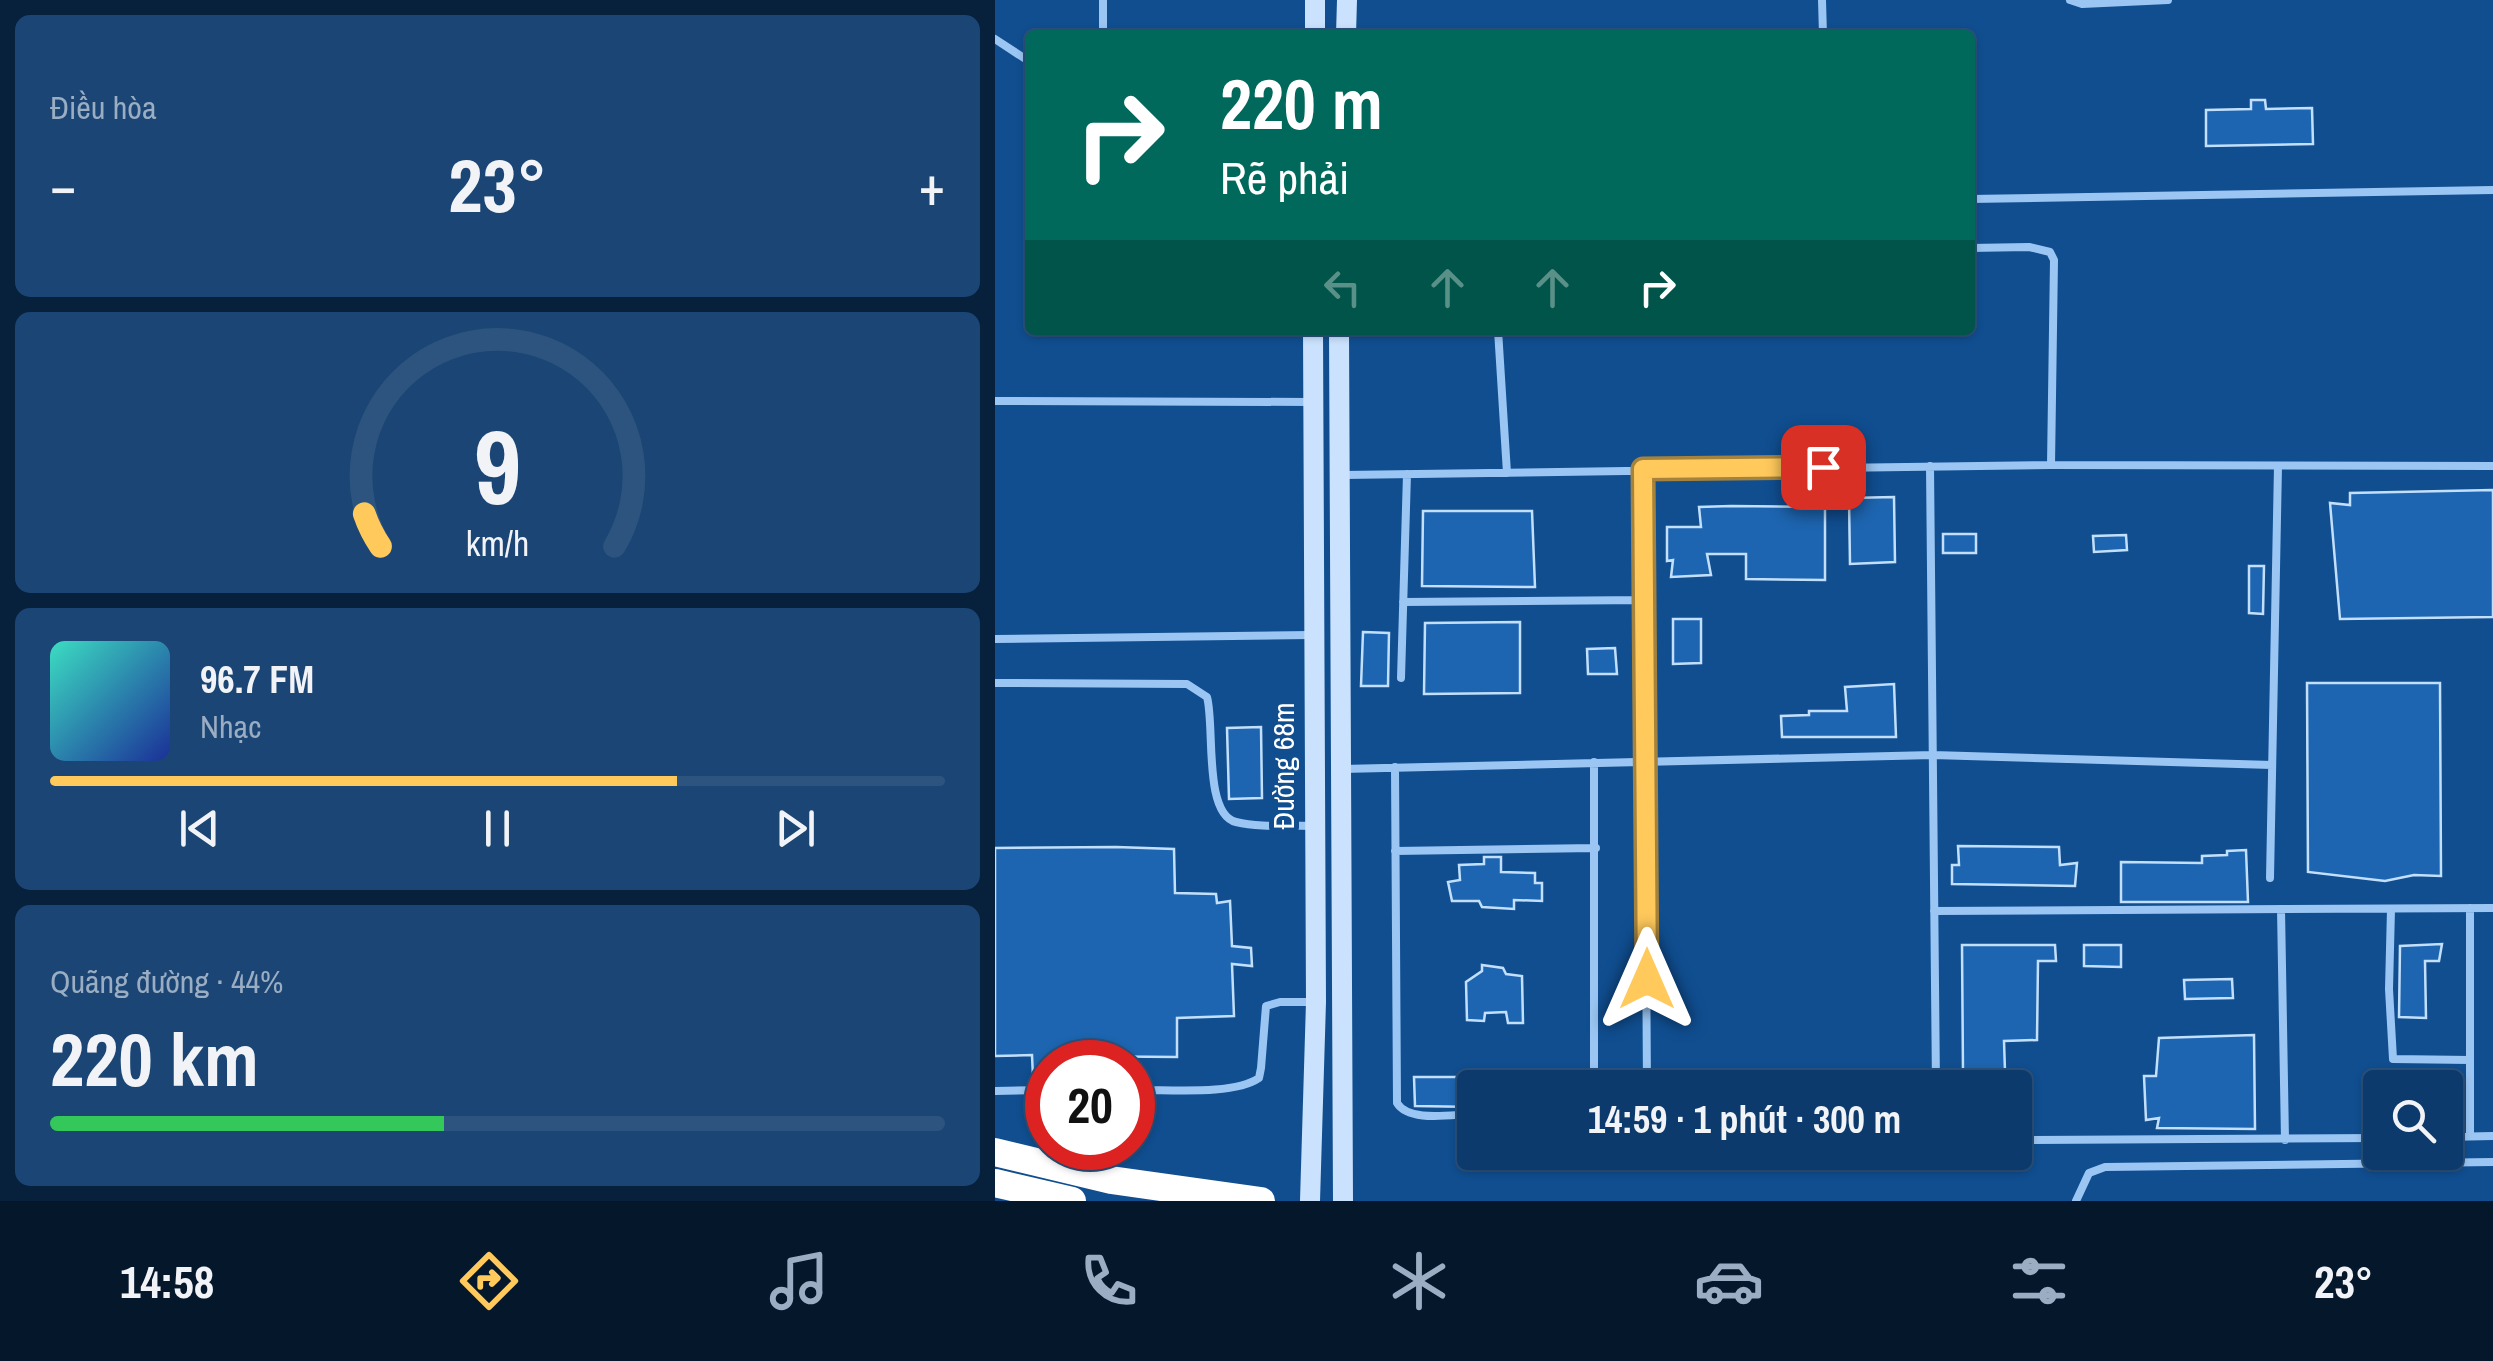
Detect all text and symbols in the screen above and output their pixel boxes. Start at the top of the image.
text: 220 m [1220,57,1383,151]
icon: right [1055,70,1185,200]
text: Điều hòa [50,86,157,129]
text: 23° [448,134,547,235]
text: Rẽ phải [1220,147,1349,208]
text: − [50,148,76,222]
text: + [919,148,945,222]
icon: left [1315,260,1370,315]
icon: ahead [1420,260,1475,315]
icon: ahead [1525,260,1580,315]
icon: right [1630,260,1685,315]
text: 9 [474,396,521,536]
pin [1781,425,1866,510]
icon: arrive [1796,440,1851,495]
text: km/h [466,519,529,567]
text: 96.7 FM [200,654,314,705]
street label: Đường 68m [1263,702,1303,830]
text: Nhạc [200,705,261,748]
icon: previous [172,801,227,856]
icon: pause [470,801,525,856]
icon: next [768,801,823,856]
position arrow [1595,927,1699,1031]
text: Quãng đường · 44% [50,960,283,1003]
text: 220 km [50,1008,259,1109]
speed limit sign: 20 [1025,1040,1155,1170]
map controls [2363,1070,2463,1170]
button: search [2363,1070,2463,1170]
text: 14:59 · 1 phút · 300 m [1588,1094,1901,1145]
icon: directions [454,1246,524,1316]
icon: music [764,1246,834,1316]
icon: phone [1074,1246,1144,1316]
icon: climate [1384,1246,1454,1316]
icon: car [1694,1246,1764,1316]
icon: filters [2004,1246,2074,1316]
text: 14:58 [120,1251,214,1312]
text: 23° [2314,1251,2373,1312]

